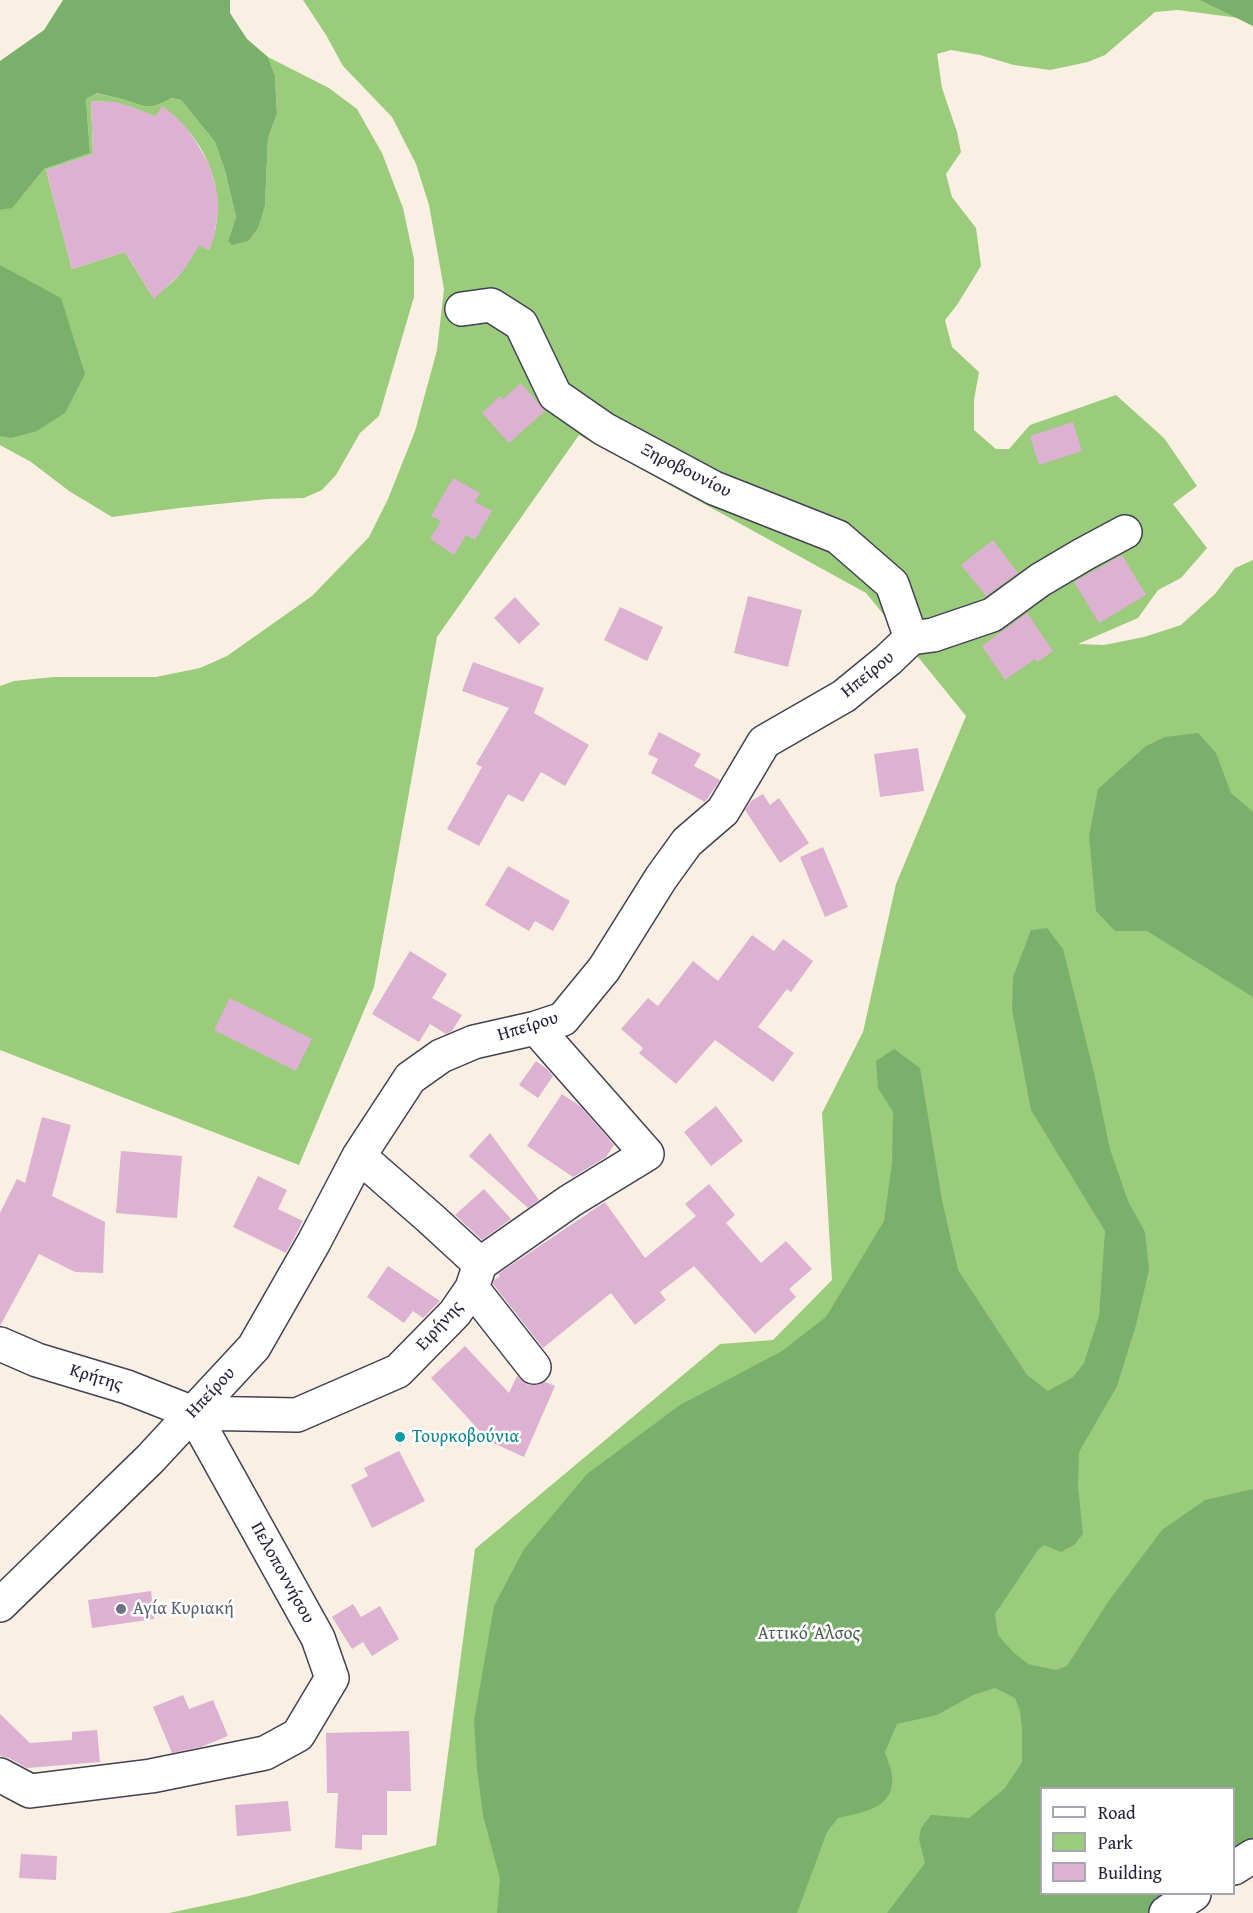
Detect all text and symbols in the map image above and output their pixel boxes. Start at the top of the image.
street label: Ξηροβουνίου [637,439,735,503]
street label: Ηπείρου [837,647,899,703]
street label: Ηπείρου [495,1008,561,1046]
street label: Ειρήνης [412,1297,468,1355]
street label: Κρήτης [67,1360,125,1396]
street label: Ηπείρου [182,1363,240,1423]
place label: Τουρκοβούνια [412,1426,519,1448]
marker: Τουρκοβούνια [393,1430,407,1444]
street label: Πελοποννήσου [245,1519,319,1627]
place label: Αγία Κυριακή [133,1598,234,1620]
marker: Αγία Κυριακή [114,1602,128,1616]
park label: Αττικό Άλσος [758,1623,860,1645]
legend [1040,1787,1235,1895]
text: Road [1098,1799,1136,1826]
text: Park [1098,1829,1133,1856]
text: Building [1098,1859,1162,1886]

